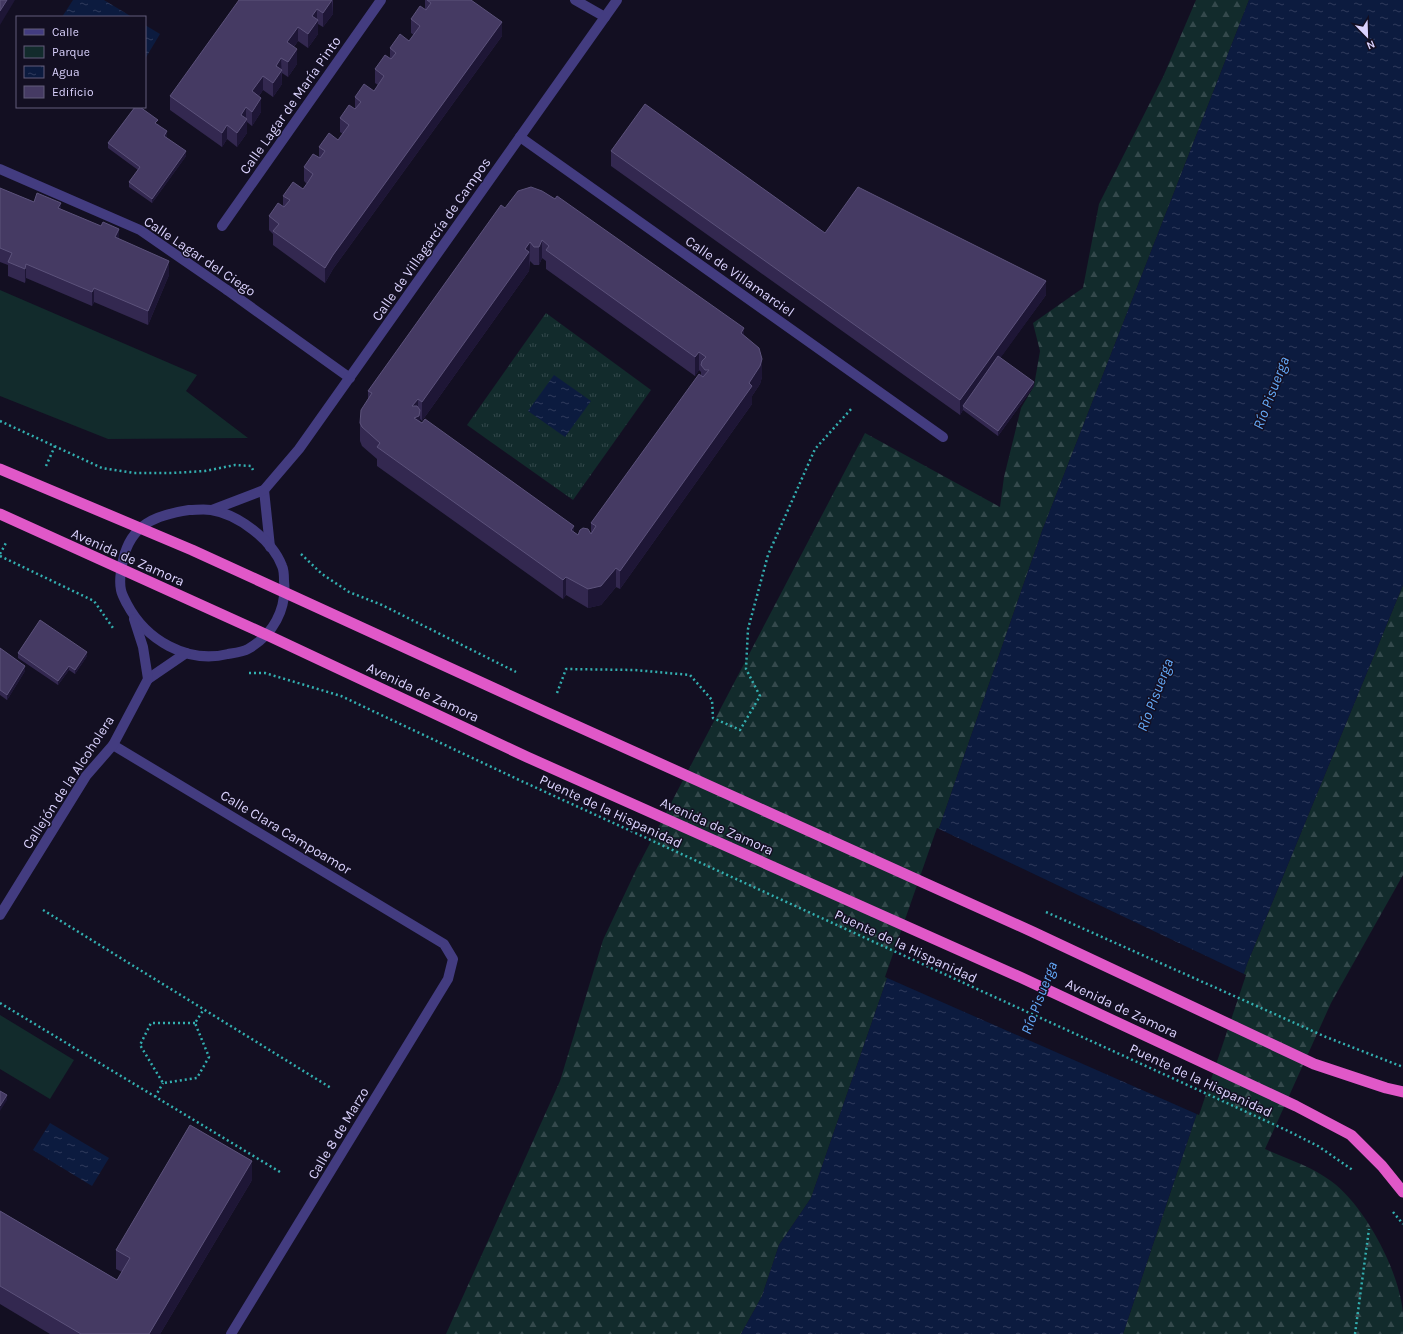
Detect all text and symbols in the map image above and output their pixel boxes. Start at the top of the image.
legend [16,16,146,108]
north arrow [1347,16,1387,56]
text: Calle [52,25,79,39]
street label: Calle Lagar de María Pinto [236,33,345,178]
text: N [1365,37,1377,52]
text: Parque [52,45,90,59]
text: Agua [52,65,80,79]
text: Edificio [52,85,93,99]
street label: Calle de Villagarcía de Campos [368,154,494,324]
street label: Calle Lagar del Ciego [141,213,259,300]
street label: Calle de Villamarciel [682,232,798,320]
water label: Río Pisuerga [1249,354,1293,432]
street label: Avenida de Zamora [69,525,187,590]
water label: Río Pisuerga [1133,656,1177,734]
street label: Avenida de Zamora [364,659,482,726]
street label: Callejón de la Alcoholera [19,712,118,852]
street label: Puente de la Hispanidad [537,771,685,852]
street label: Calle Clara Campoamor [217,787,355,879]
street label: Avenida de Zamora [658,794,776,859]
street label: Puente de la Hispanidad [832,906,980,987]
water label: Río Pisuerga [1017,959,1061,1037]
street label: Avenida de Zamora [1063,975,1181,1042]
street label: Puente de la Hispanidad [1127,1040,1275,1121]
street label: Calle 8 de Marzo [304,1084,373,1182]

